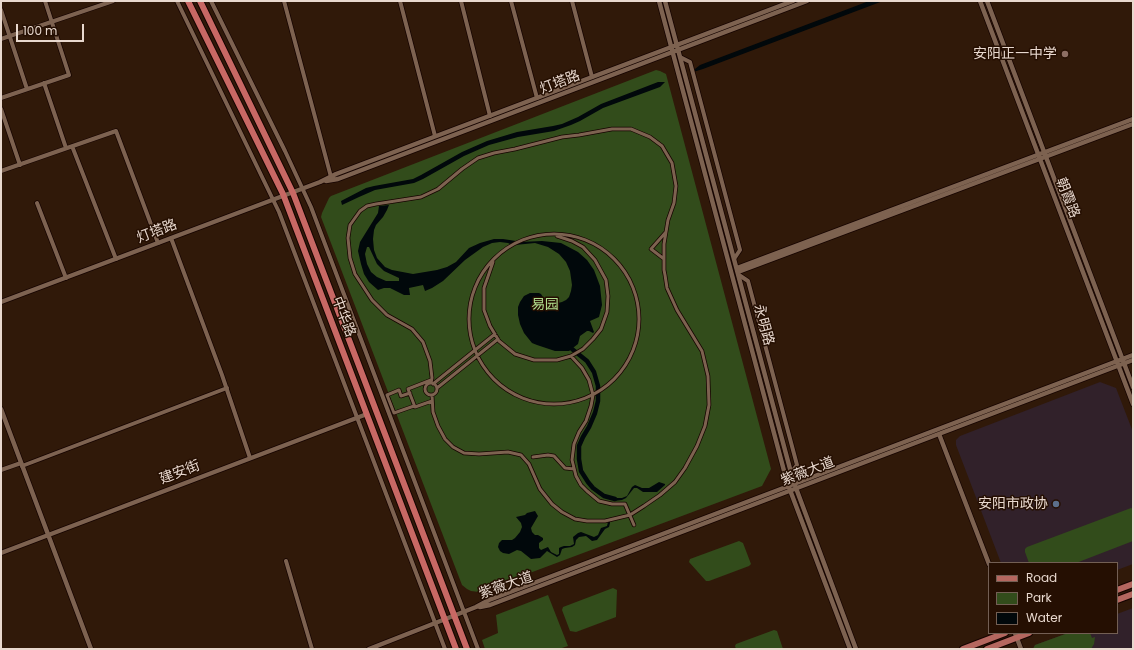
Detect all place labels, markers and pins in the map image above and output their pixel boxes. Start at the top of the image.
place label: 安阳正一中学 [973,46,1057,62]
marker: 安阳正一中学 [1060,49,1070,59]
place label: 安阳市政协 [978,496,1048,512]
marker: 安阳市政协 [1051,499,1061,509]

